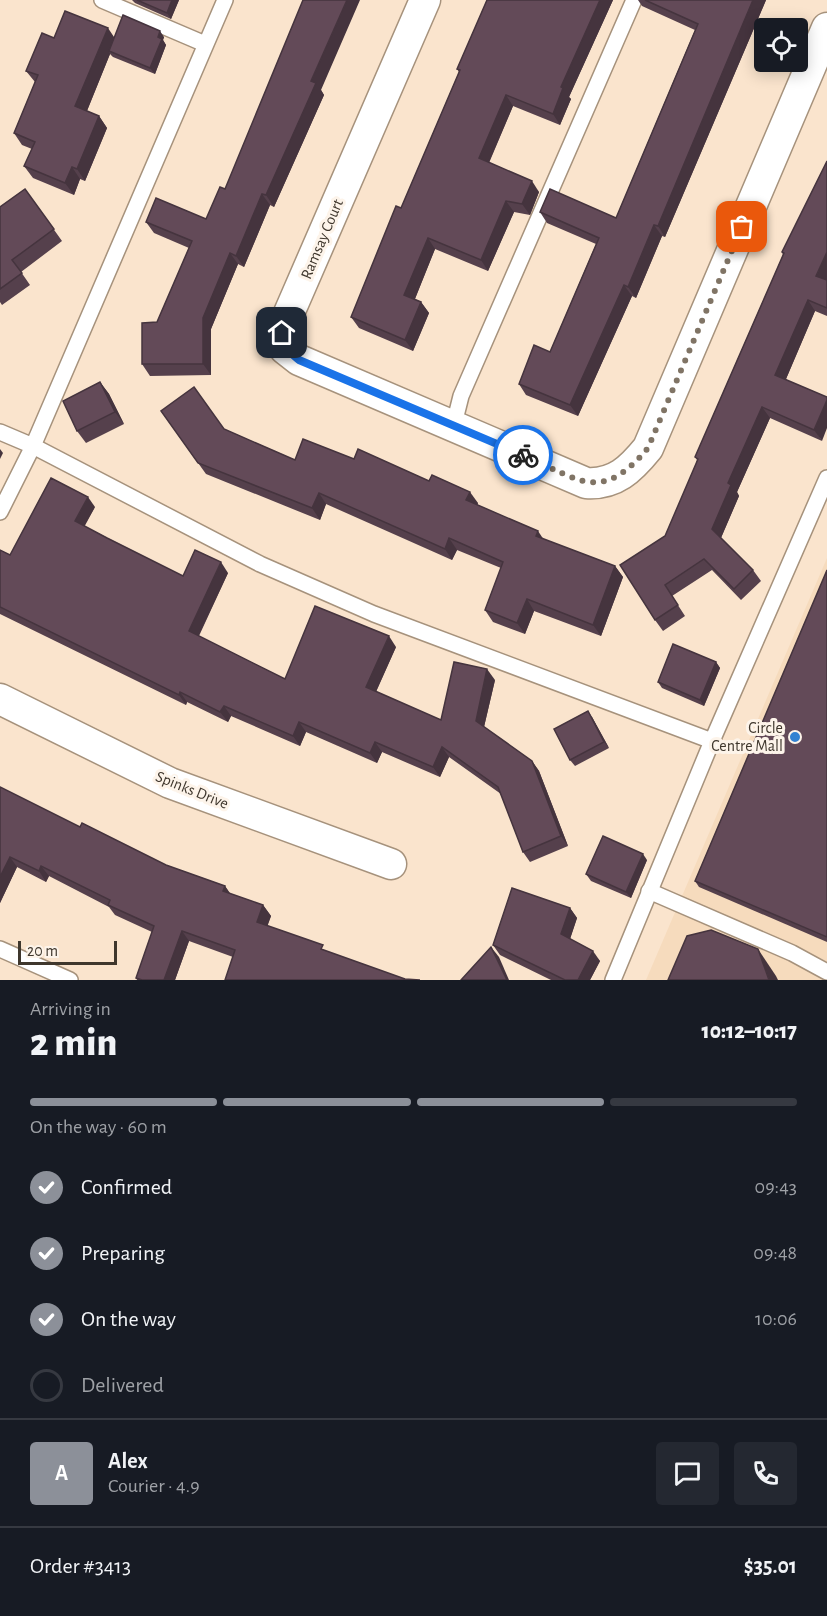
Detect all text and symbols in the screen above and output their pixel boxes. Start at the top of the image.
map controls [754,18,808,72]
button: locate [754,18,808,72]
street label: Ramsay Court [298,197,347,282]
pin [716,201,767,252]
icon: bag [725,210,758,243]
pin [256,307,307,358]
icon: home [265,316,298,349]
courier [493,425,553,485]
icon: bike [507,439,540,472]
place label: Circle Centre Mall [711,720,783,754]
marker: Circle Centre Mall [788,730,802,744]
street label: Spinks Drive [153,768,231,812]
scale bar [18,938,117,965]
text: 20 m [27,943,58,959]
text: Arriving in [30,999,111,1019]
text: 10:12–10:17 [702,1020,797,1042]
text: 2 min [30,1024,117,1063]
text: On the way · 60 m [30,1117,167,1137]
icon: check [30,1171,63,1204]
text: Confirmed [81,1176,172,1198]
text: 09:43 [755,1177,797,1197]
icon: check [30,1237,63,1270]
text: Preparing [81,1242,165,1264]
text: 09:48 [753,1243,797,1263]
icon: check [30,1303,63,1336]
text: On the way [81,1308,176,1330]
text: 10:06 [755,1309,797,1329]
text: Delivered [81,1374,164,1396]
button: chat [656,1442,719,1505]
button: phone [734,1442,797,1505]
text: Alex [108,1450,148,1472]
text: A [55,1462,68,1484]
text: Courier · 4.9 [108,1476,200,1496]
text: Order #3413 [30,1555,131,1577]
text: $35.01 [744,1555,797,1577]

